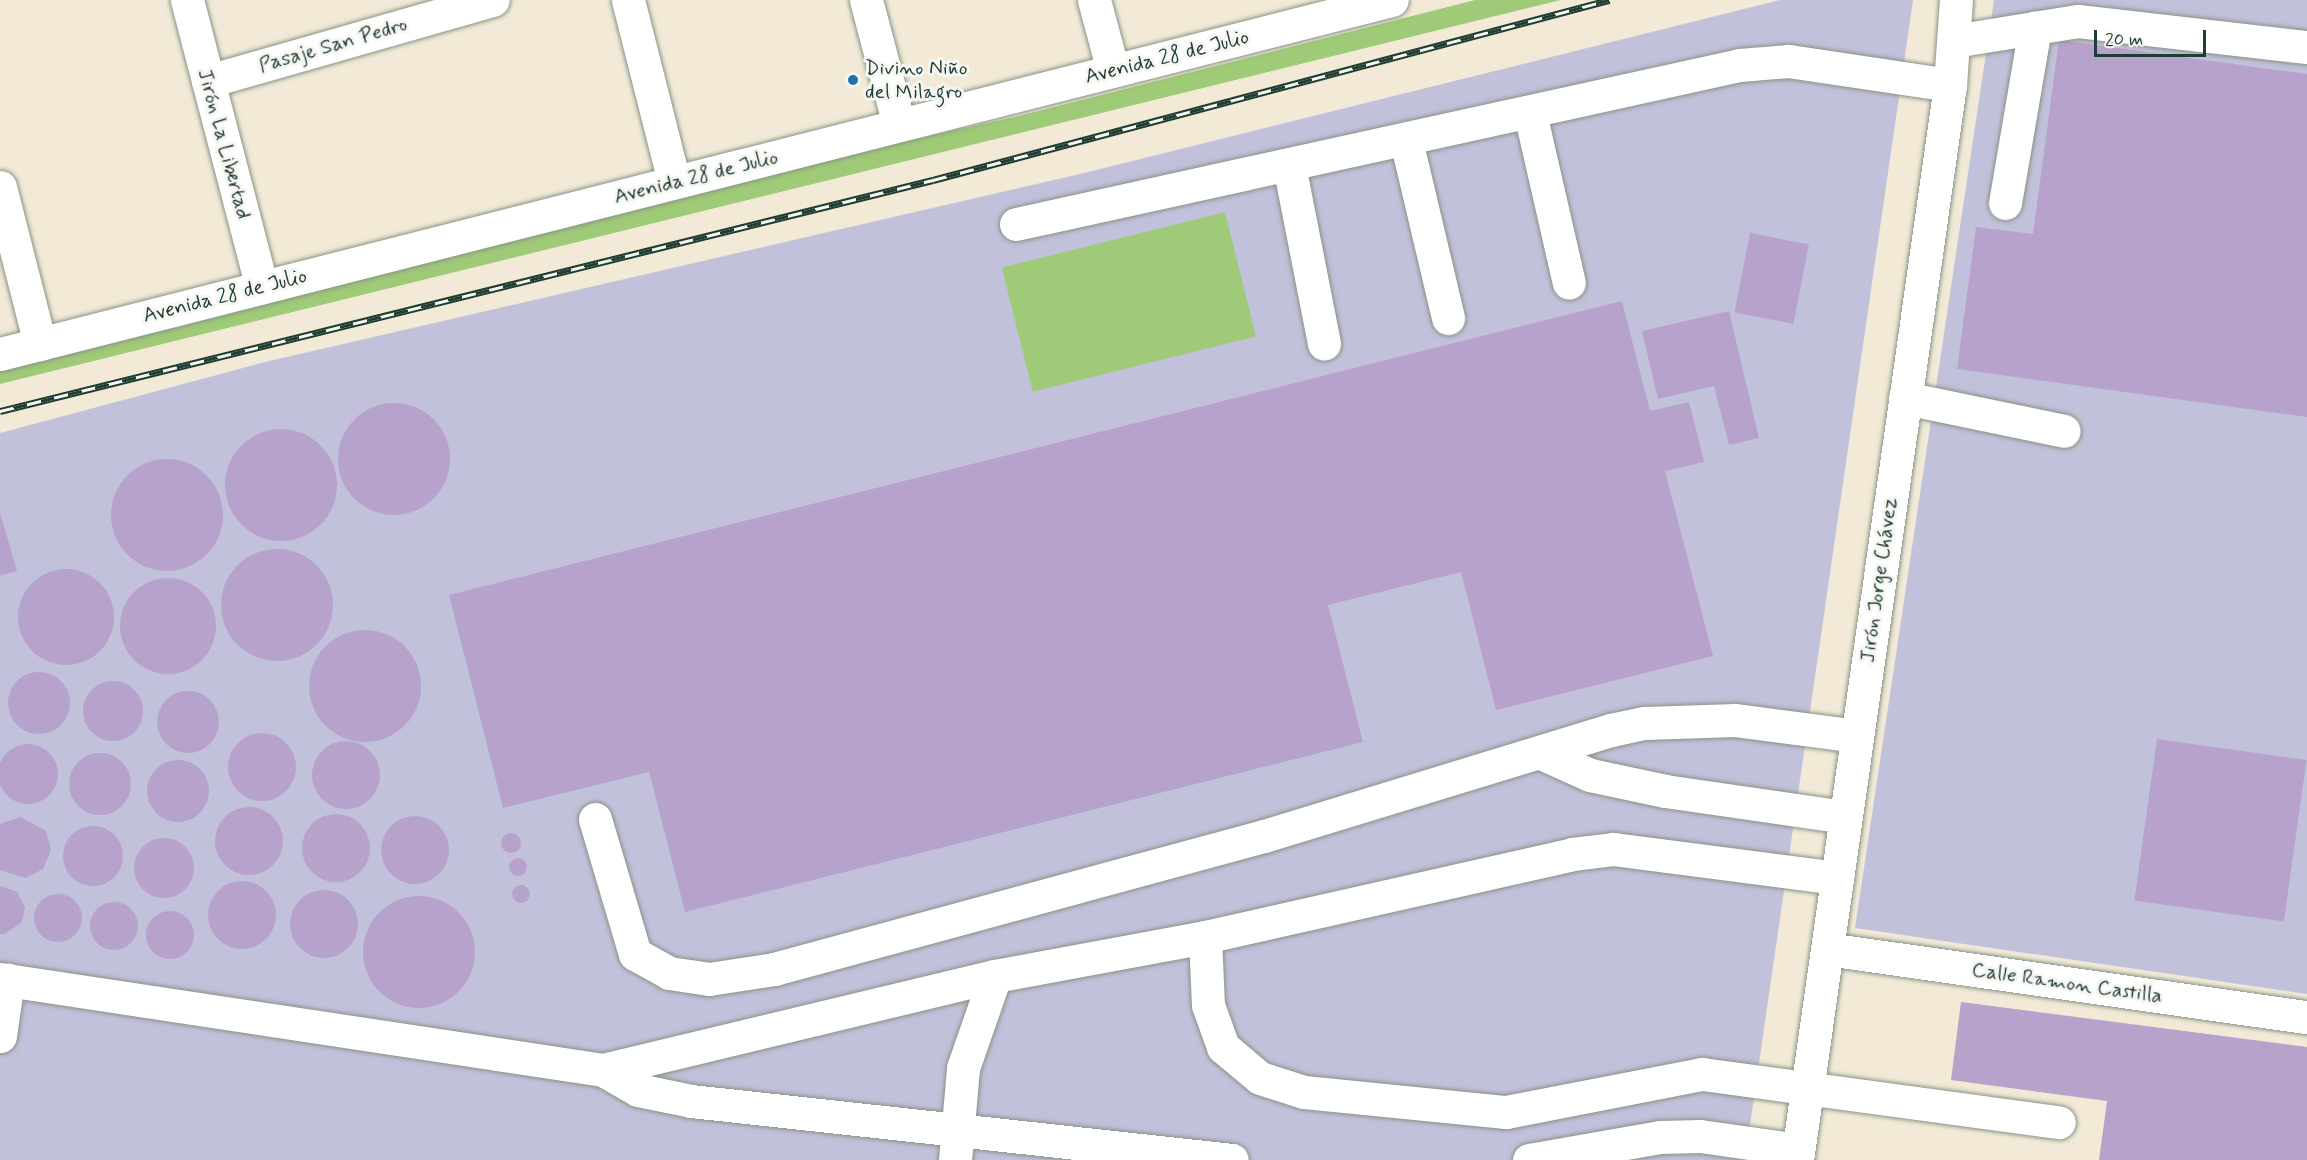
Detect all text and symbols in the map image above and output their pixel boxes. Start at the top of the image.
street label: Pasaje San Pedro [256,12,410,78]
scale bar [2097,18,2210,56]
street label: Avenida 28 de Julio [1080,24,1254,90]
text: 20 m [2105,28,2143,52]
place label: Divino Niño del Milagro [865,55,968,105]
street label: Jirón La Libertad [192,65,256,223]
marker: Divino Niño del Milagro [846,73,860,87]
street label: Avenida 28 de Julio [609,144,783,210]
street label: Avenida 28 de Julio [138,263,312,329]
street label: Jirón Jorge Chávez [1855,493,1903,667]
street label: Calle Ramon Castilla [1971,957,2163,1009]

